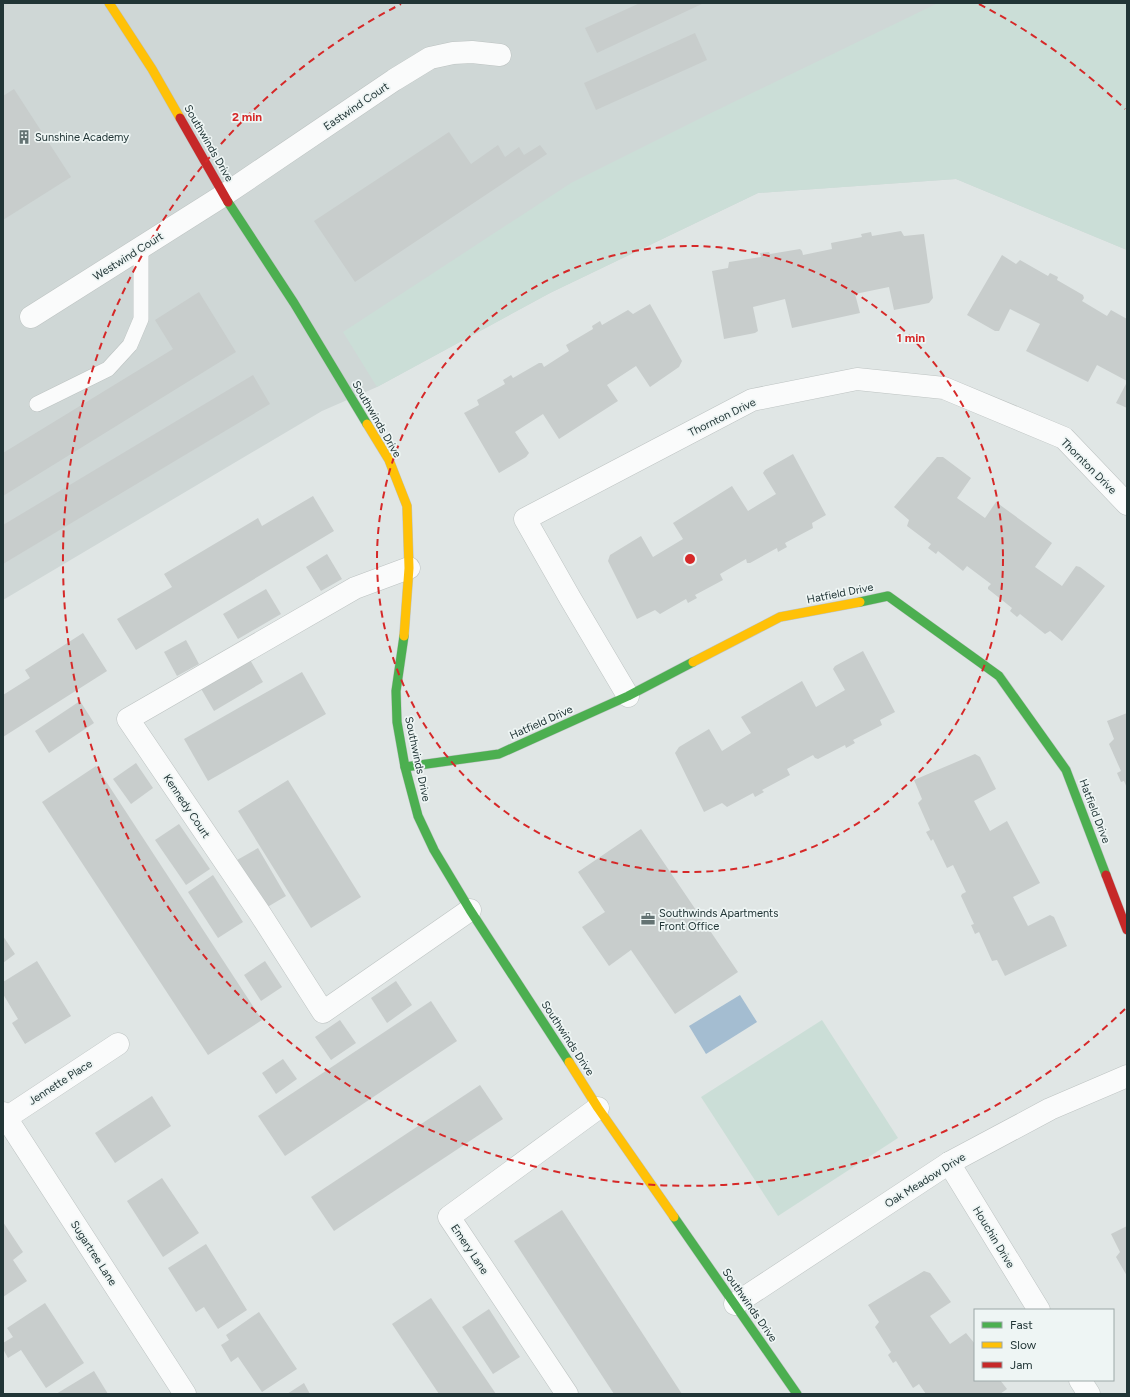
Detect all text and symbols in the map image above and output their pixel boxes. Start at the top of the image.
street label: Eastwind Court [321,80,392,133]
street label: Southwinds Drive [181,103,236,184]
text: 2 min [232,110,262,124]
building icon: Sunshine Academy [16,129,32,145]
place label: Sunshine Academy [35,131,129,144]
street label: Westwind Court [91,230,166,283]
text: 1 min [897,331,925,345]
street label: Southwinds Drive [349,379,404,460]
street label: Thornton Drive [686,396,758,439]
street label: Thornton Drive [1058,436,1119,497]
centre of rings [683,552,697,566]
street label: Hatfield Drive [806,581,875,606]
street label: Hatfield Drive [508,703,575,742]
street label: Southwinds Drive [402,715,433,803]
street label: Kennedy Court [160,772,213,841]
street label: Hatfield Drive [1076,777,1113,845]
place label: Southwinds Apartments Front Office [659,907,778,933]
office icon: Southwinds Apartments Front Office [640,911,656,927]
street label: Southwinds Drive [539,998,597,1078]
street label: Jennette Place [26,1057,95,1108]
street label: Oak Meadow Drive [883,1150,968,1210]
street label: Houchin Drive [970,1204,1017,1270]
street label: Sugartree Lane [68,1218,119,1288]
street label: Emery Lane [448,1222,491,1277]
street label: Southwinds Drive [719,1266,780,1344]
legend [974,1309,1114,1381]
text: Fast [1010,1318,1033,1332]
text: Slow [1010,1338,1037,1352]
text: Jam [1010,1358,1033,1372]

